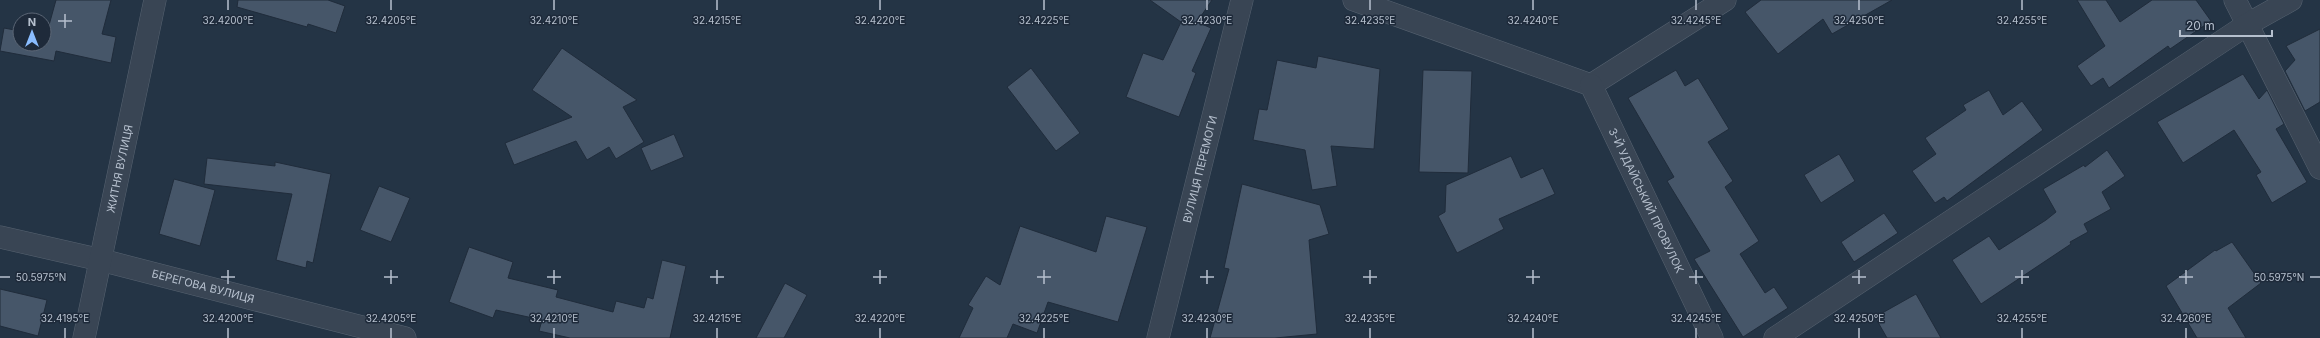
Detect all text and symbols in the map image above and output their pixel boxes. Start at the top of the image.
north arrow [12,12,52,52]
scale bar [2180,12,2272,38]
text: 32.4200°E [203,14,253,26]
text: 32.4205°E [366,14,416,26]
text: 32.4210°E [530,14,578,26]
text: 32.4215°E [693,14,741,26]
text: 32.4220°E [855,14,905,26]
text: 32.4225°E [1019,14,1069,26]
text: 32.4230°E [1182,14,1232,26]
text: 32.4235°E [1345,14,1395,26]
text: 32.4240°E [1508,14,1558,26]
text: 32.4245°E [1671,14,1721,26]
text: 32.4250°E [1834,14,1884,26]
text: 32.4255°E [1997,14,2047,26]
text: N [28,15,36,29]
text: 20 m [2186,18,2215,33]
street label: ВУЛИЦЯ ПЕРЕМОГИ [1180,114,1220,224]
street label: ЖИТНЯ ВУЛИЦЯ [103,123,136,214]
street label: 3-Й УДАЙСЬКИЙ ПРОВУЛОК [1606,126,1687,276]
street label: БЕРЕГОВА ВУЛИЦЯ [150,266,256,306]
text: 50.5975°N [16,271,66,283]
text: 50.5975°N [2254,271,2304,283]
text: 32.4195°E [41,312,89,324]
text: 32.4200°E [203,312,253,324]
text: 32.4205°E [366,312,416,324]
text: 32.4210°E [530,312,578,324]
text: 32.4215°E [693,312,741,324]
text: 32.4220°E [855,312,905,324]
text: 32.4225°E [1019,312,1069,324]
text: 32.4230°E [1182,312,1232,324]
text: 32.4235°E [1345,312,1395,324]
text: 32.4240°E [1508,312,1558,324]
text: 32.4245°E [1671,312,1721,324]
text: 32.4250°E [1834,312,1884,324]
text: 32.4255°E [1997,312,2047,324]
text: 32.4260°E [2161,312,2211,324]

